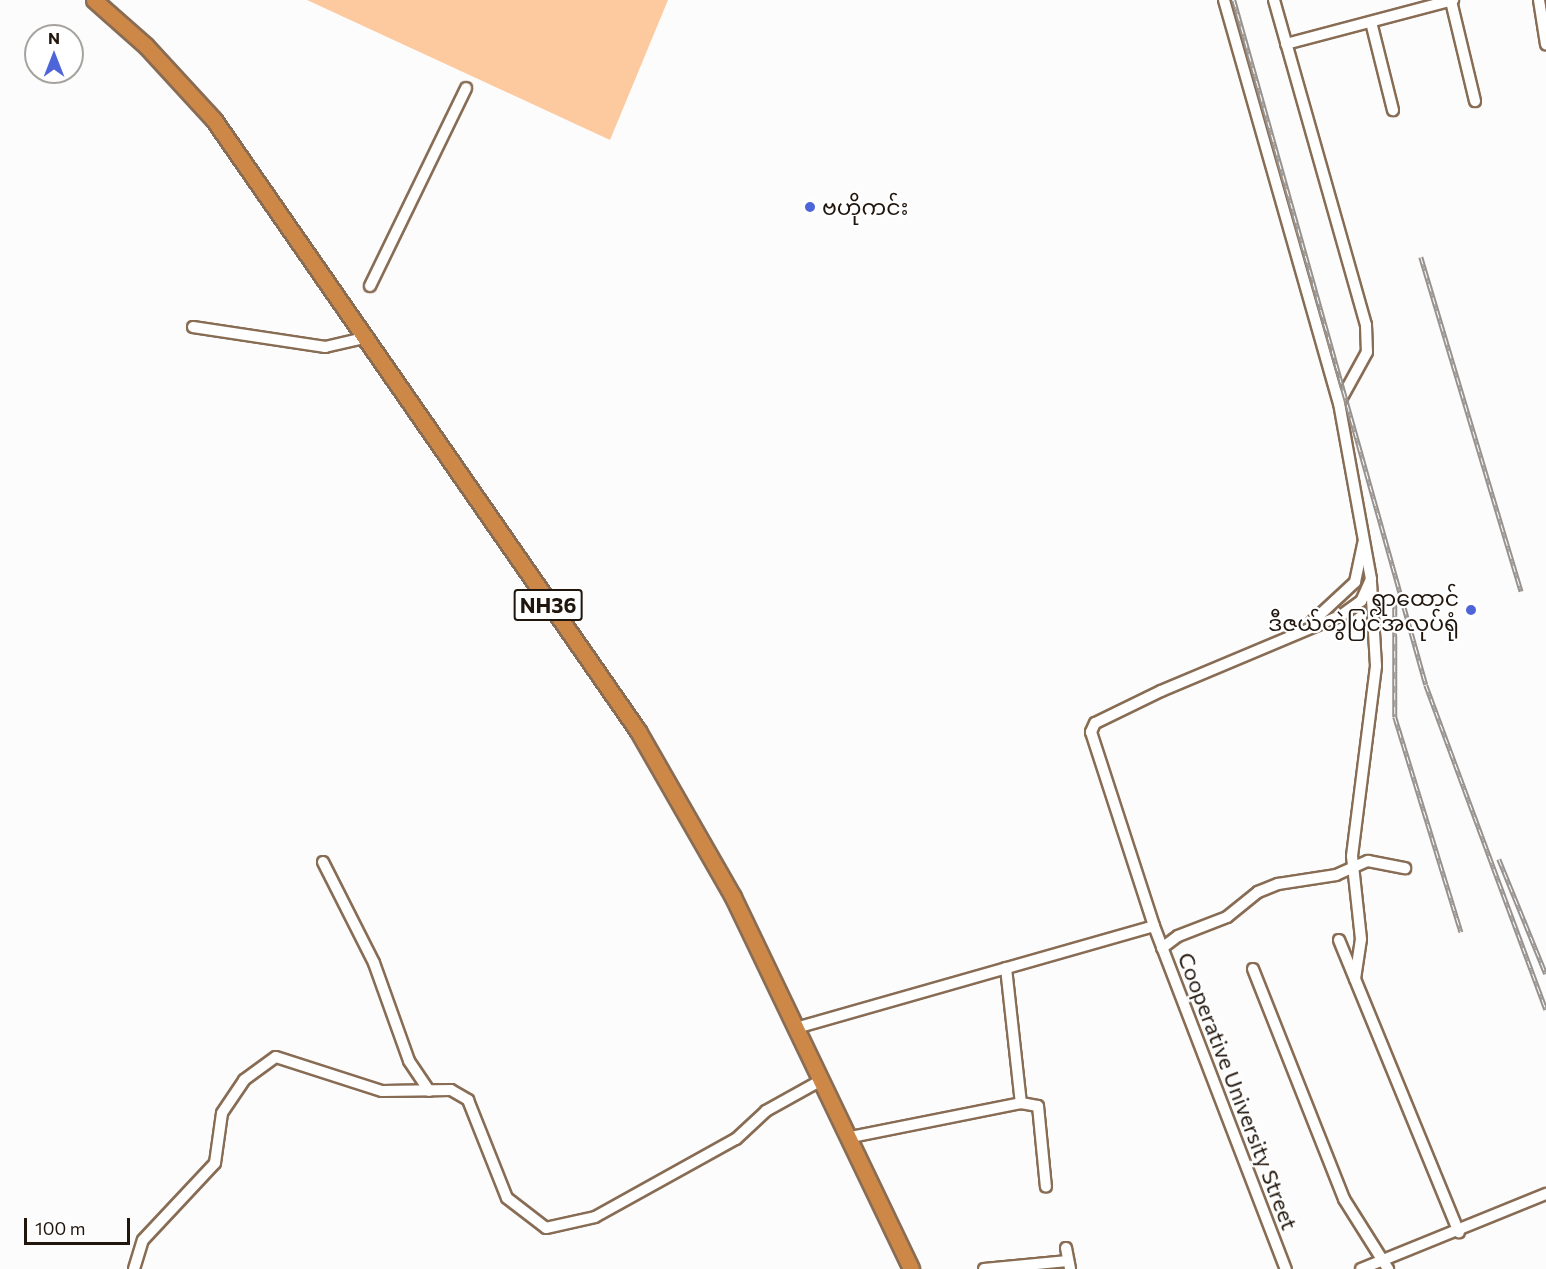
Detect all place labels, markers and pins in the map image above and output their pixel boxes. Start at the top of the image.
place label: ဗဟိုကင်း [822,194,908,220]
marker: ဗဟိုကင်း [803,200,817,214]
place label: ရွာထောင် ဒီဇယ်တွဲပြင်အလုပ်ရုံ [1268,584,1459,636]
marker: ရွာထောင် ဒီဇယ်တွဲပြင်အလုပ်ရုံ [1464,603,1478,617]

